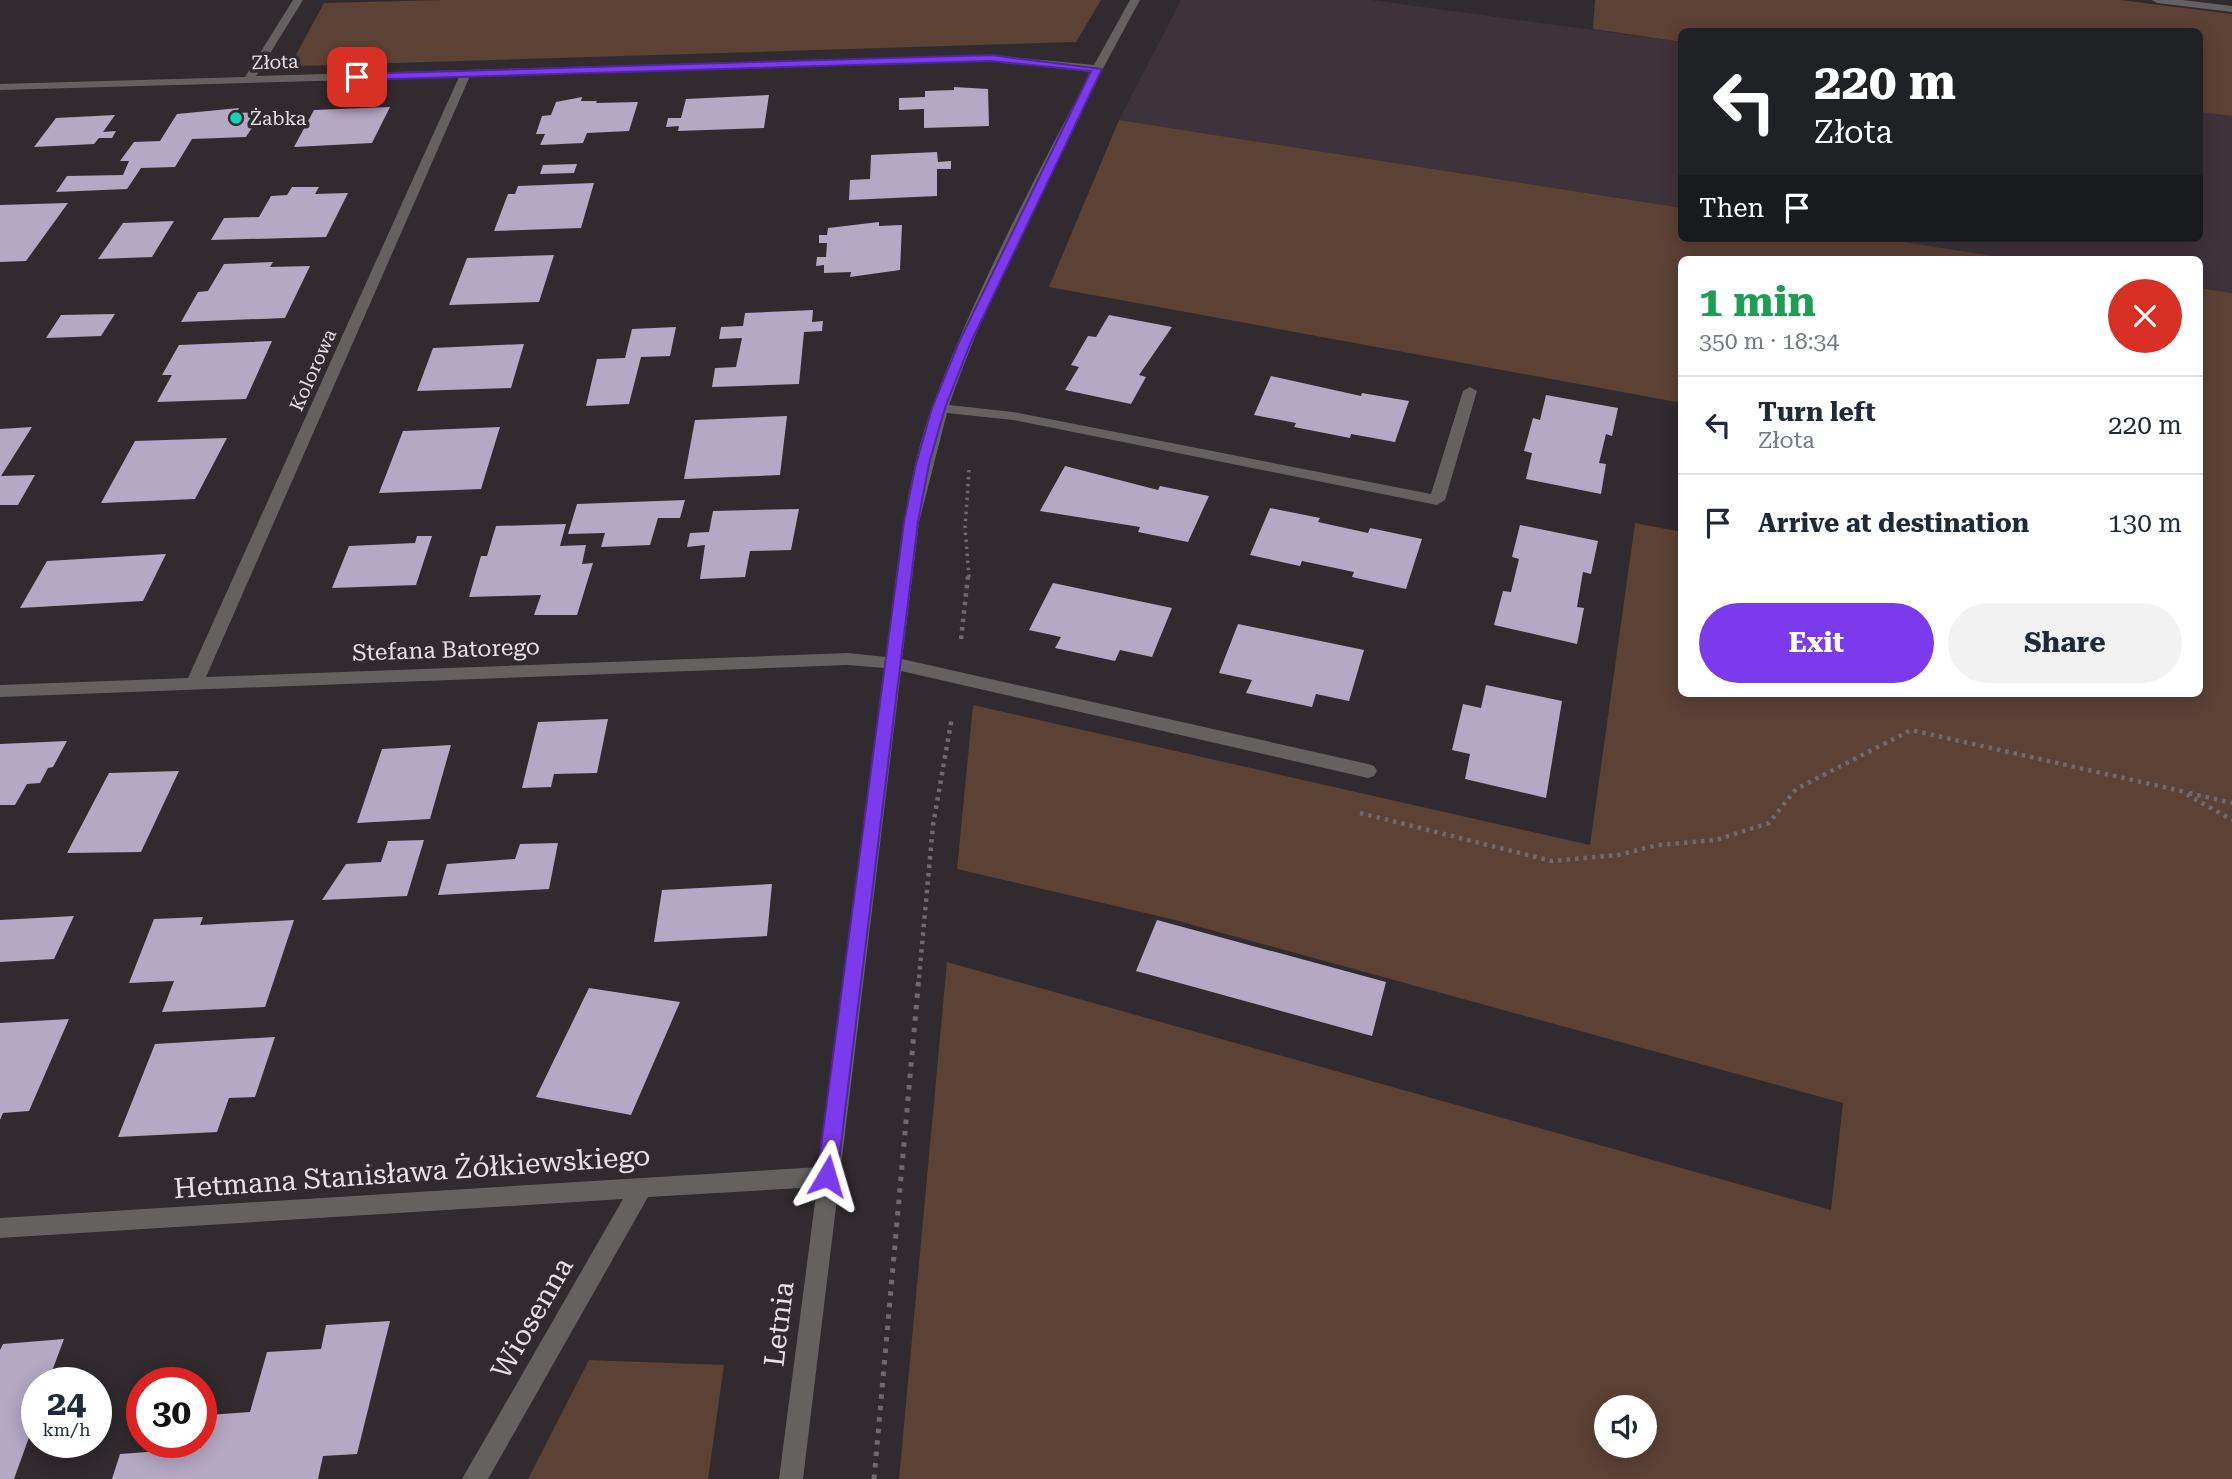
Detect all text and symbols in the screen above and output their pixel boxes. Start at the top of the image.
pin [327,47,387,107]
street label: Złota [251,50,299,74]
text: 220 m [1814,54,1956,111]
icon: left [1699,56,1790,147]
icon: arrive [338,58,376,96]
place label: Żabka [250,107,307,130]
marker: Żabka [228,110,244,126]
text: Złota [1814,113,1893,151]
icon: arrive [1778,189,1816,227]
text: Then [1699,193,1764,223]
text: 1 min [1699,277,1816,326]
button: close [2108,279,2182,353]
street label: Kolorowa [285,325,342,415]
text: 350 m · 18:34 [1699,328,1839,355]
text: Turn left [1758,397,1876,427]
icon: left [1699,406,1737,444]
text: 220 m [2108,410,2182,440]
text: Złota [1758,427,1815,454]
icon: arrive [1699,504,1737,542]
text: Arrive at destination [1758,508,2029,538]
text: 130 m [2108,508,2182,538]
button: Exit [1699,603,1934,683]
button: Share [1948,603,2182,683]
street label: Stefana Batorego [352,633,540,667]
street label: Hetmana Stanisława Żółkiewskiego [173,1139,651,1205]
position arrow [790,1139,864,1213]
street label: Wiosenna [484,1252,580,1384]
street label: Letnia [757,1280,801,1368]
speed limit sign: 30 [126,1367,217,1458]
text: 24 [47,1383,86,1424]
map controls [1594,1395,1657,1458]
button: sound [1594,1395,1657,1458]
text: km/h [42,1419,91,1440]

